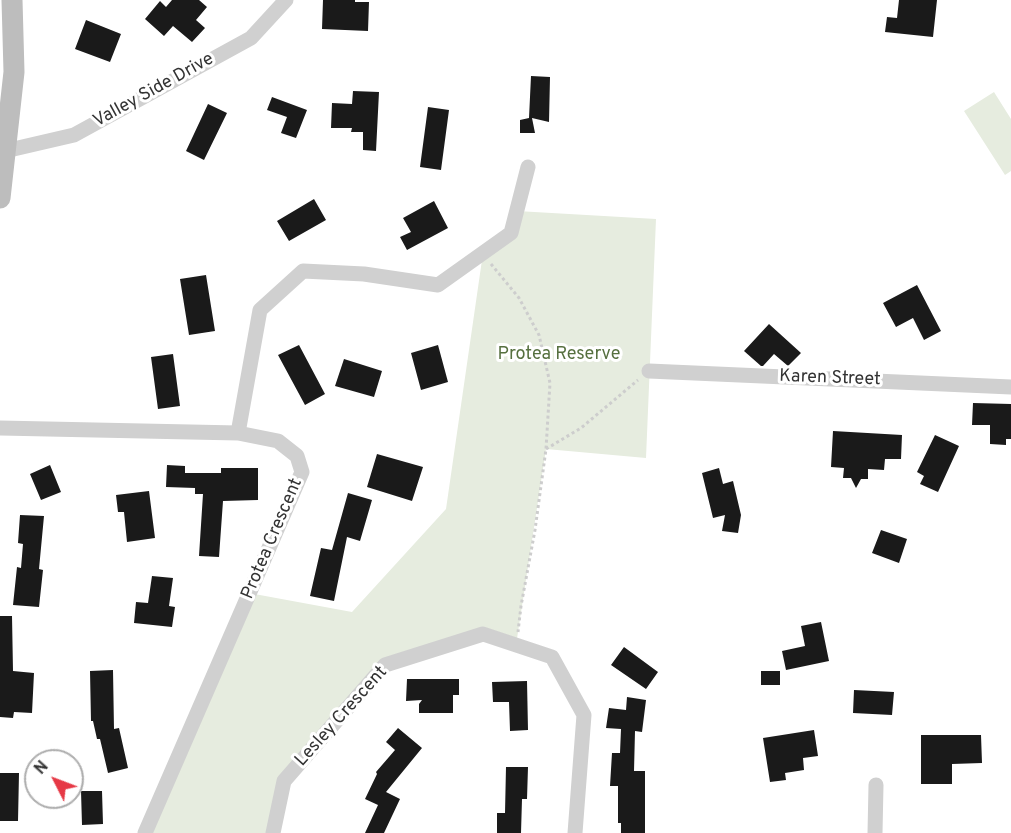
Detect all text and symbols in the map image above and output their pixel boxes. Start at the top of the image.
street label: Valley Side Drive [90,49,218,133]
park label: Protea Reserve [498,344,620,366]
street label: Karen Street [779,366,881,392]
street label: Protea Crescent [238,475,308,603]
street label: Lesley Crescent [291,662,393,772]
north arrow [24,749,84,809]
text: N [31,757,53,779]

